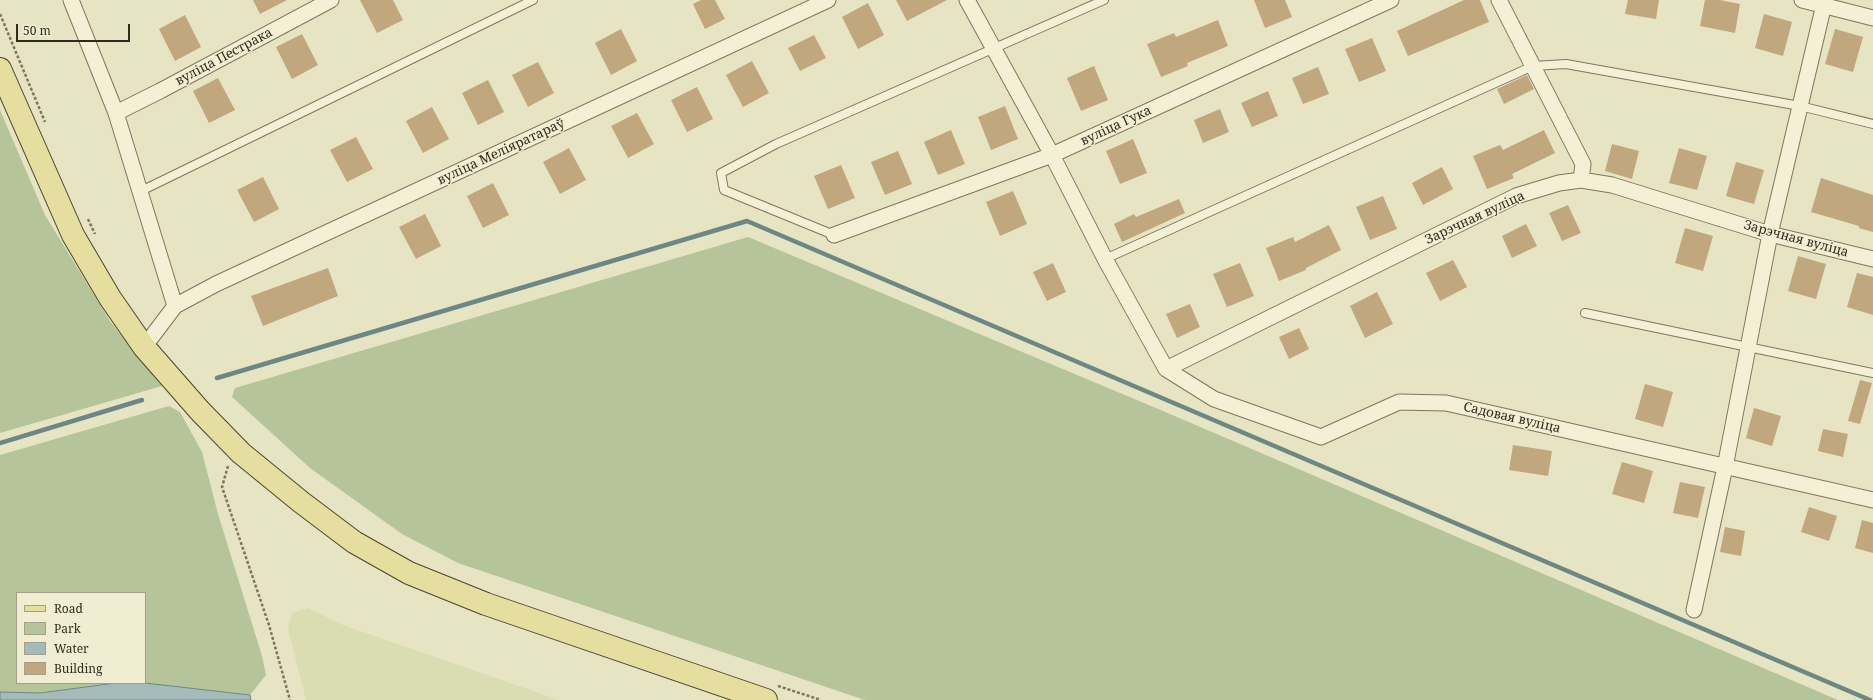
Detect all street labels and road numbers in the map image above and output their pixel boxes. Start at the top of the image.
street label: вуліца Пестрака [173,25,275,89]
street label: вуліца Гука [1078,103,1154,149]
street label: вуліца Меліяратараў [435,116,567,188]
street label: Зарэчная вуліца [1423,188,1527,248]
street label: Зарэчная вуліца [1742,217,1850,261]
street label: Садовая вуліца [1462,399,1562,437]

